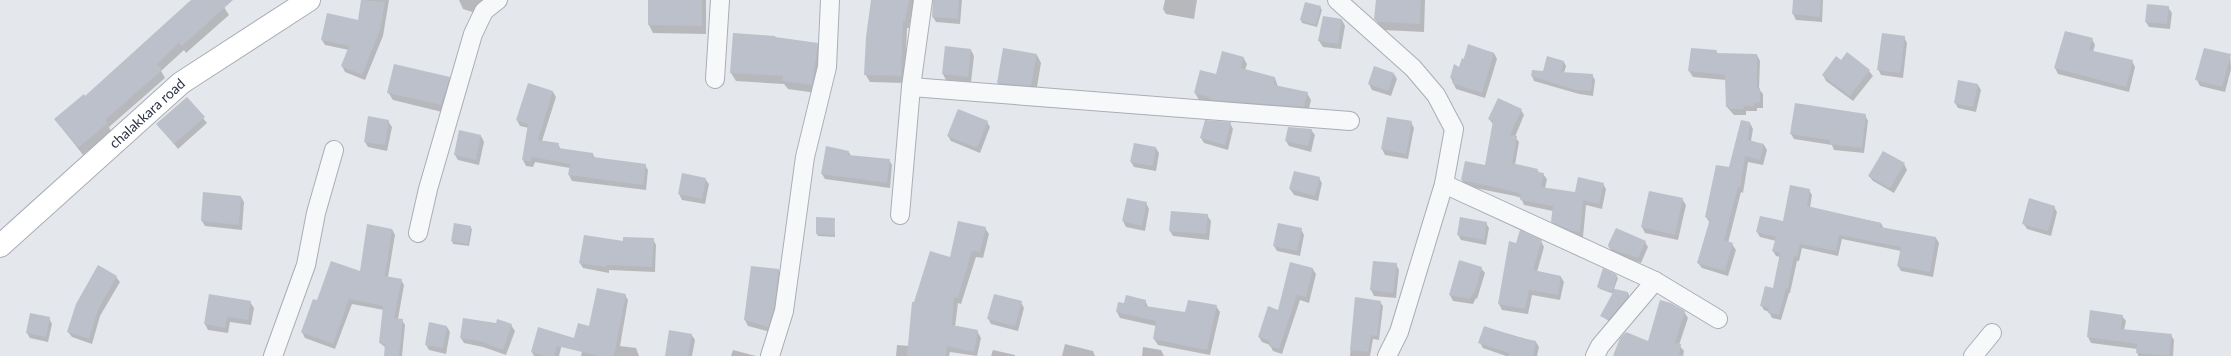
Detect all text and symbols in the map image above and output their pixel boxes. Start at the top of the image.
street label: chalakkara road [105,75,188,152]

